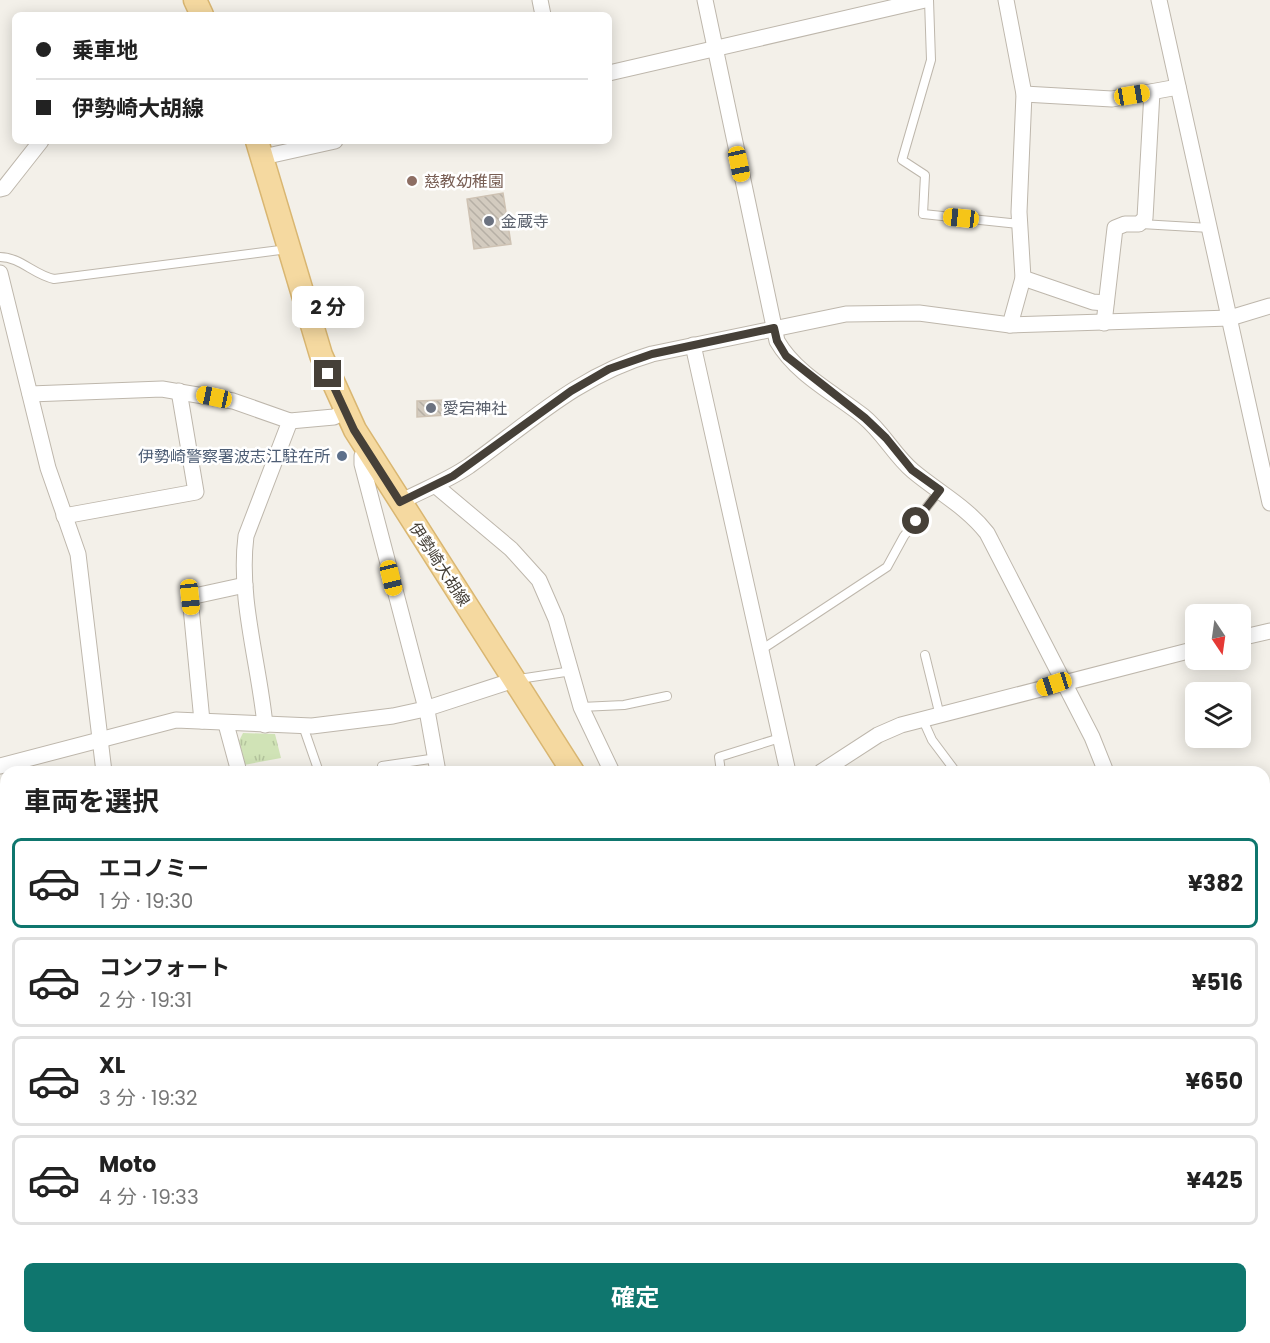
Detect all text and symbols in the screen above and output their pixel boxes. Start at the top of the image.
text: 乗車地 [72,35,138,66]
car [1113,83,1151,107]
text: 伊勢崎大胡線 [72,93,204,124]
car [726,145,752,183]
place label: 慈教幼稚園 [424,170,504,193]
marker: 慈教幼稚園 [405,174,419,188]
car [942,207,980,229]
place label: 金蔵寺 [501,210,549,233]
marker: 金蔵寺 [482,214,496,228]
callout: 2 分 [292,287,364,329]
text: 2 分 [310,293,346,321]
route end [314,360,341,387]
car [195,384,233,410]
place label: 愛宕神社 [443,397,507,420]
marker: 愛宕神社 [424,401,438,415]
place label: 伊勢崎警察署波志江駐在所 [138,445,330,468]
marker: 伊勢崎警察署波志江駐在所 [335,449,349,463]
route start [902,507,929,534]
street label: 伊勢崎大胡線 [404,518,475,611]
car [378,558,404,598]
car [179,578,201,616]
north arrow [1185,604,1251,670]
map controls [1185,604,1251,748]
car [1034,670,1074,698]
button: layers [1185,682,1251,748]
text: 車両を選択 [24,783,159,820]
text: エコノミー [99,853,209,884]
icon: car [27,856,81,910]
text: ¥382 [1188,868,1243,899]
text: 1 分 · 19:30 [99,887,193,915]
text: コンフォート [99,952,230,983]
icon: car [27,955,81,1009]
text: ¥516 [1192,967,1243,998]
text: 2 分 · 19:31 [99,986,192,1014]
text: XL [99,1050,125,1081]
icon: car [27,1054,81,1108]
text: ¥650 [1186,1066,1243,1097]
text: 3 分 · 19:32 [99,1084,198,1112]
text: Moto [99,1149,156,1180]
icon: car [27,1153,81,1207]
text: ¥425 [1186,1165,1243,1196]
text: 4 分 · 19:33 [99,1183,199,1211]
button: 確定 [24,1263,1246,1332]

